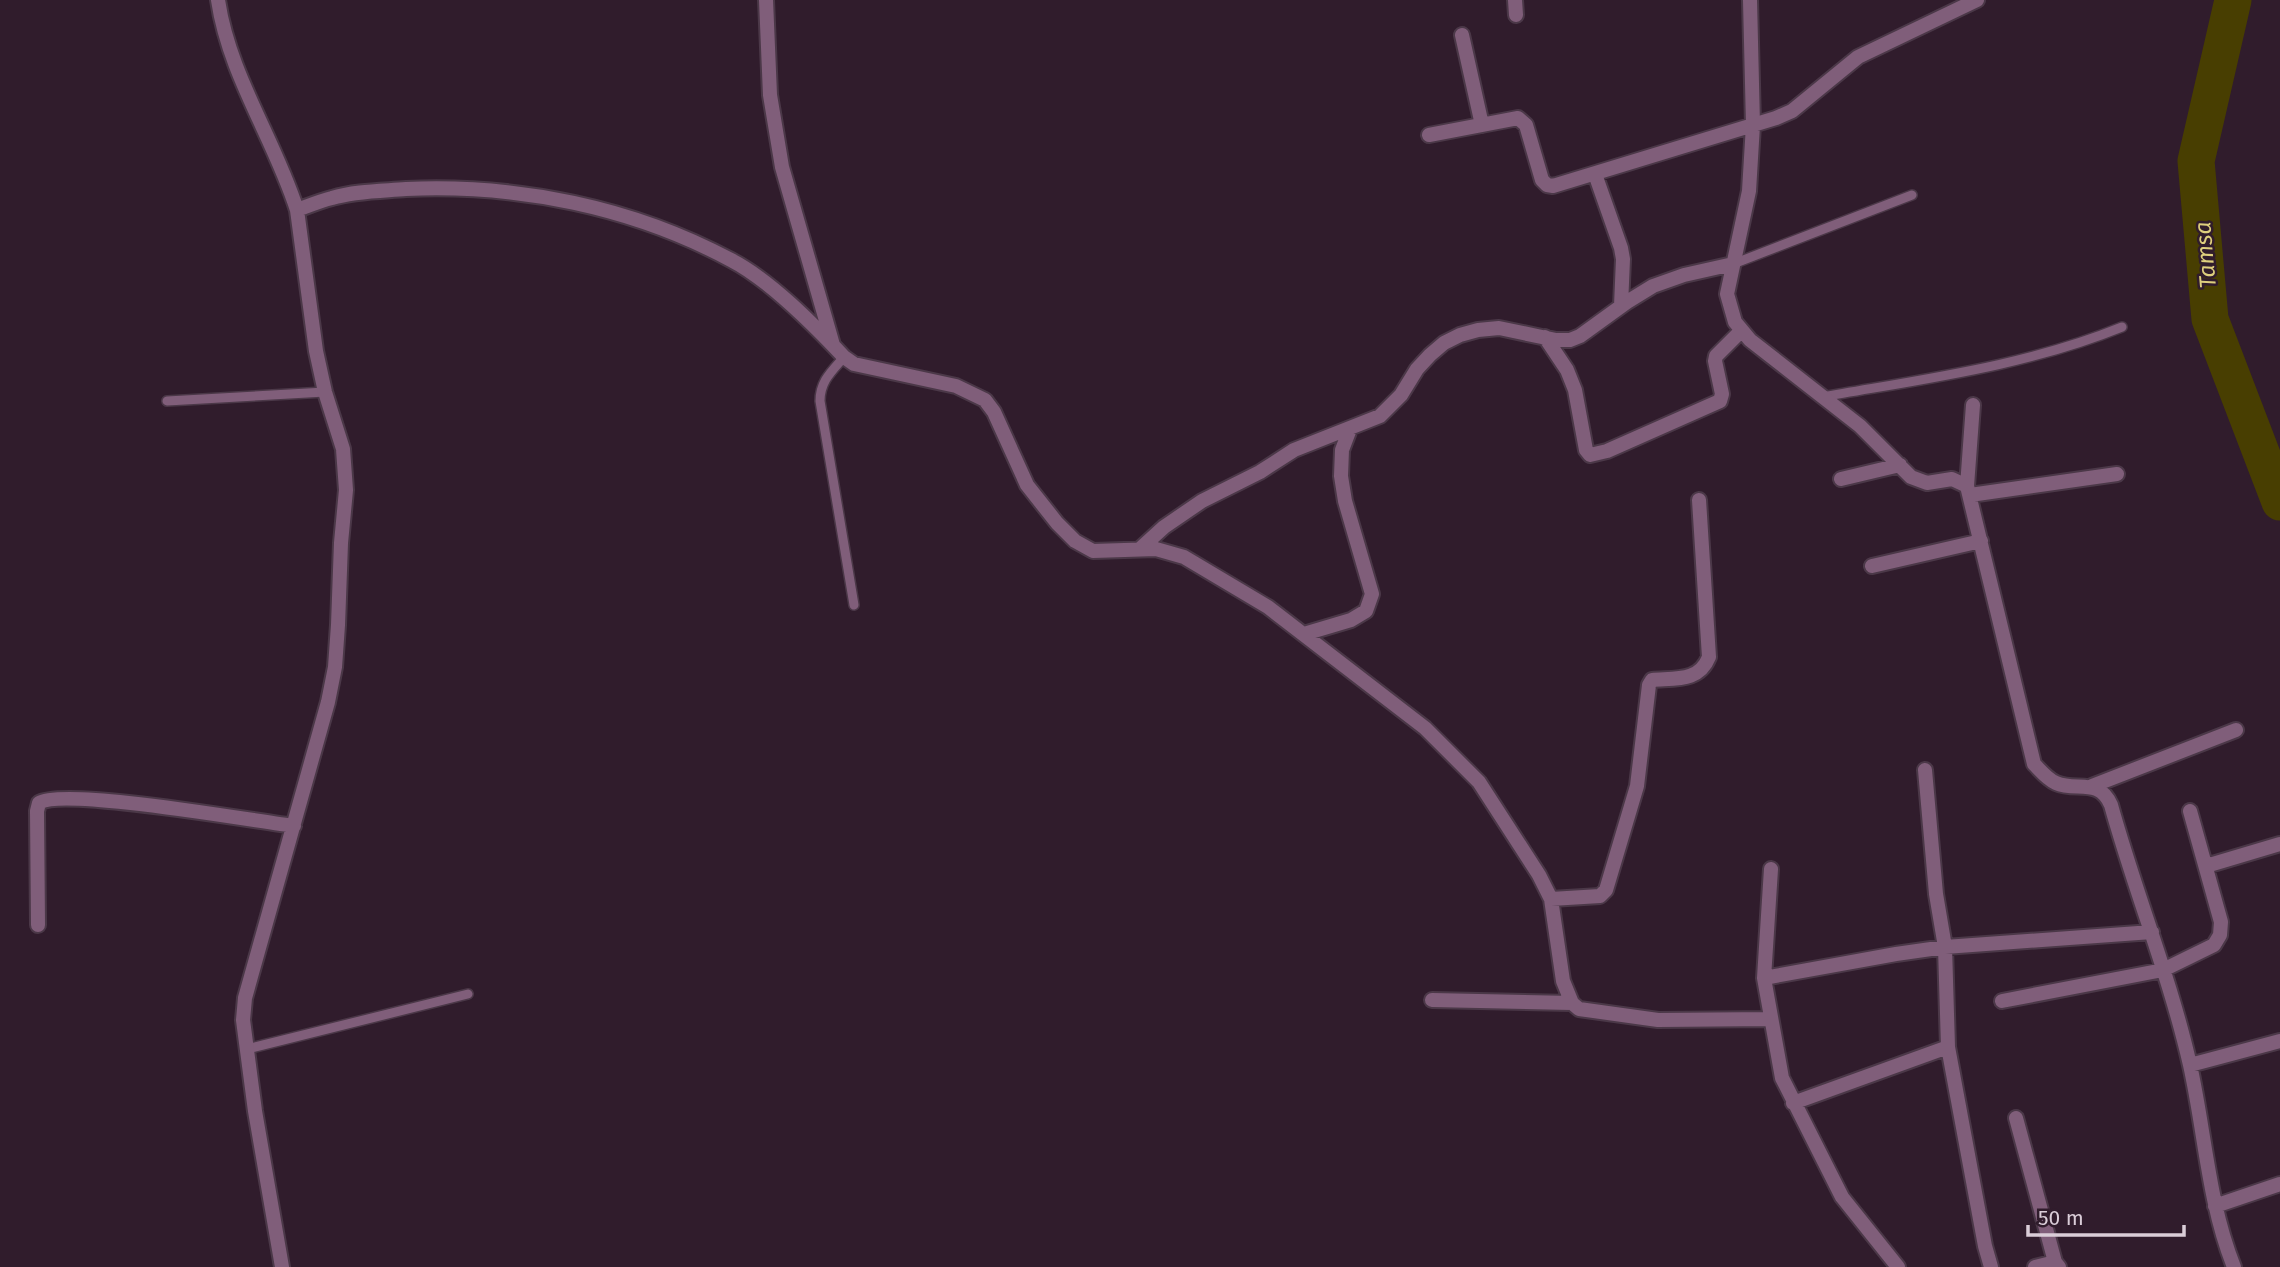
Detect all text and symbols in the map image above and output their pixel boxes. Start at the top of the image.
water label: Tamsa [2188,221,2222,289]
scale bar [2028,1194,2184,1238]
text: 50 m [2038,1205,2084,1231]

